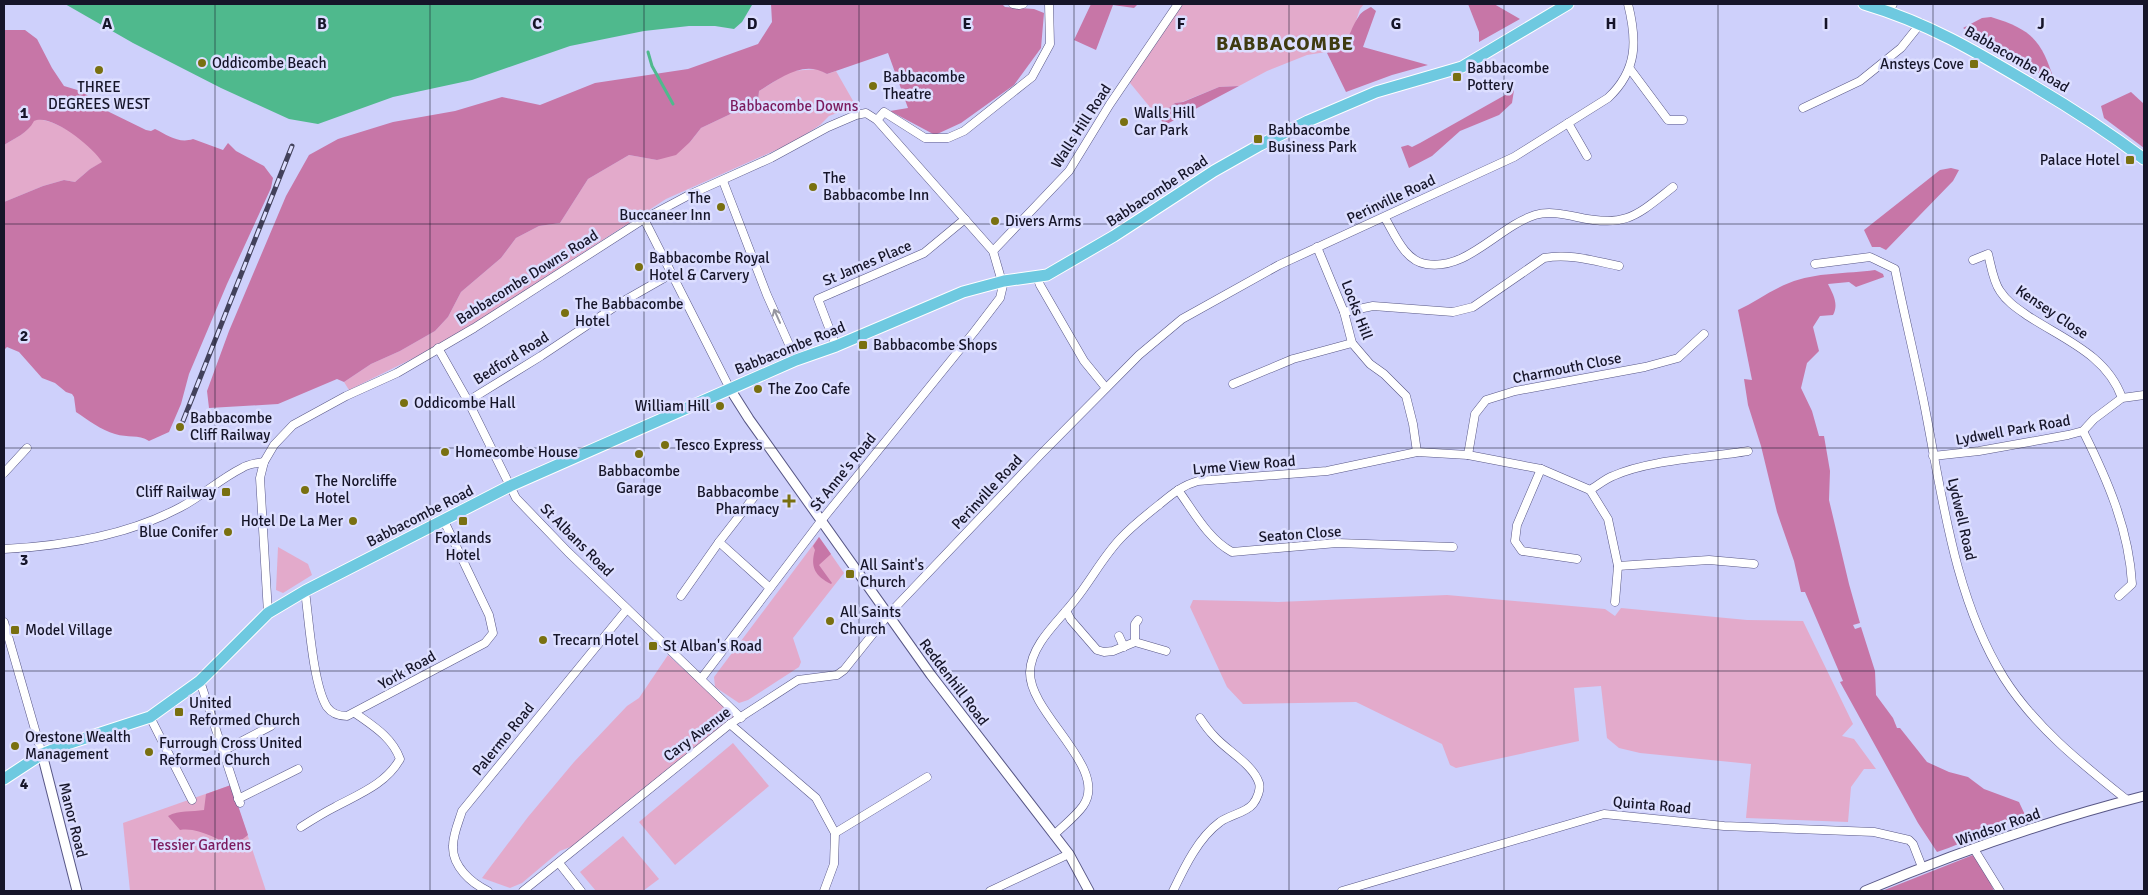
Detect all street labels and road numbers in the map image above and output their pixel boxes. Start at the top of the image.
street label: Babbacombe Road [1962,22,2072,96]
street label: Walls Hill Road [1047,81,1115,171]
street label: Babbacombe Road [1103,151,1211,231]
street label: Perinville Road [1344,171,1438,227]
street label: Babbacombe Downs Road [453,226,601,328]
street label: St James Place [820,236,914,290]
street label: Locks Hill [1337,278,1377,342]
street label: Kensey Close [2012,281,2092,343]
street label: Babbacombe Road [732,318,848,378]
street label: Bedford Road [470,328,552,388]
street label: Charmouth Close [1511,349,1623,387]
street label: Lydwell Park Road [1954,411,2072,449]
street label: St Anne's Road [806,429,880,515]
street label: Perinville Road [948,451,1026,533]
street label: Lyme View Road [1192,452,1296,478]
street label: Lydwell Road [1944,476,1980,562]
street label: Babbacombe Road [364,481,477,551]
street label: St Albans Road [537,500,617,580]
street label: Seaton Close [1258,522,1342,546]
street label: Reddenhill Road [915,635,993,729]
street label: York Road [375,647,439,693]
street label: Palermo Road [468,699,538,779]
street label: Cary Avenue [660,703,734,765]
street label: Manor Road [55,781,91,859]
street label: Quinta Road [1612,793,1692,817]
street label: Windsor Road [1953,804,2043,850]

